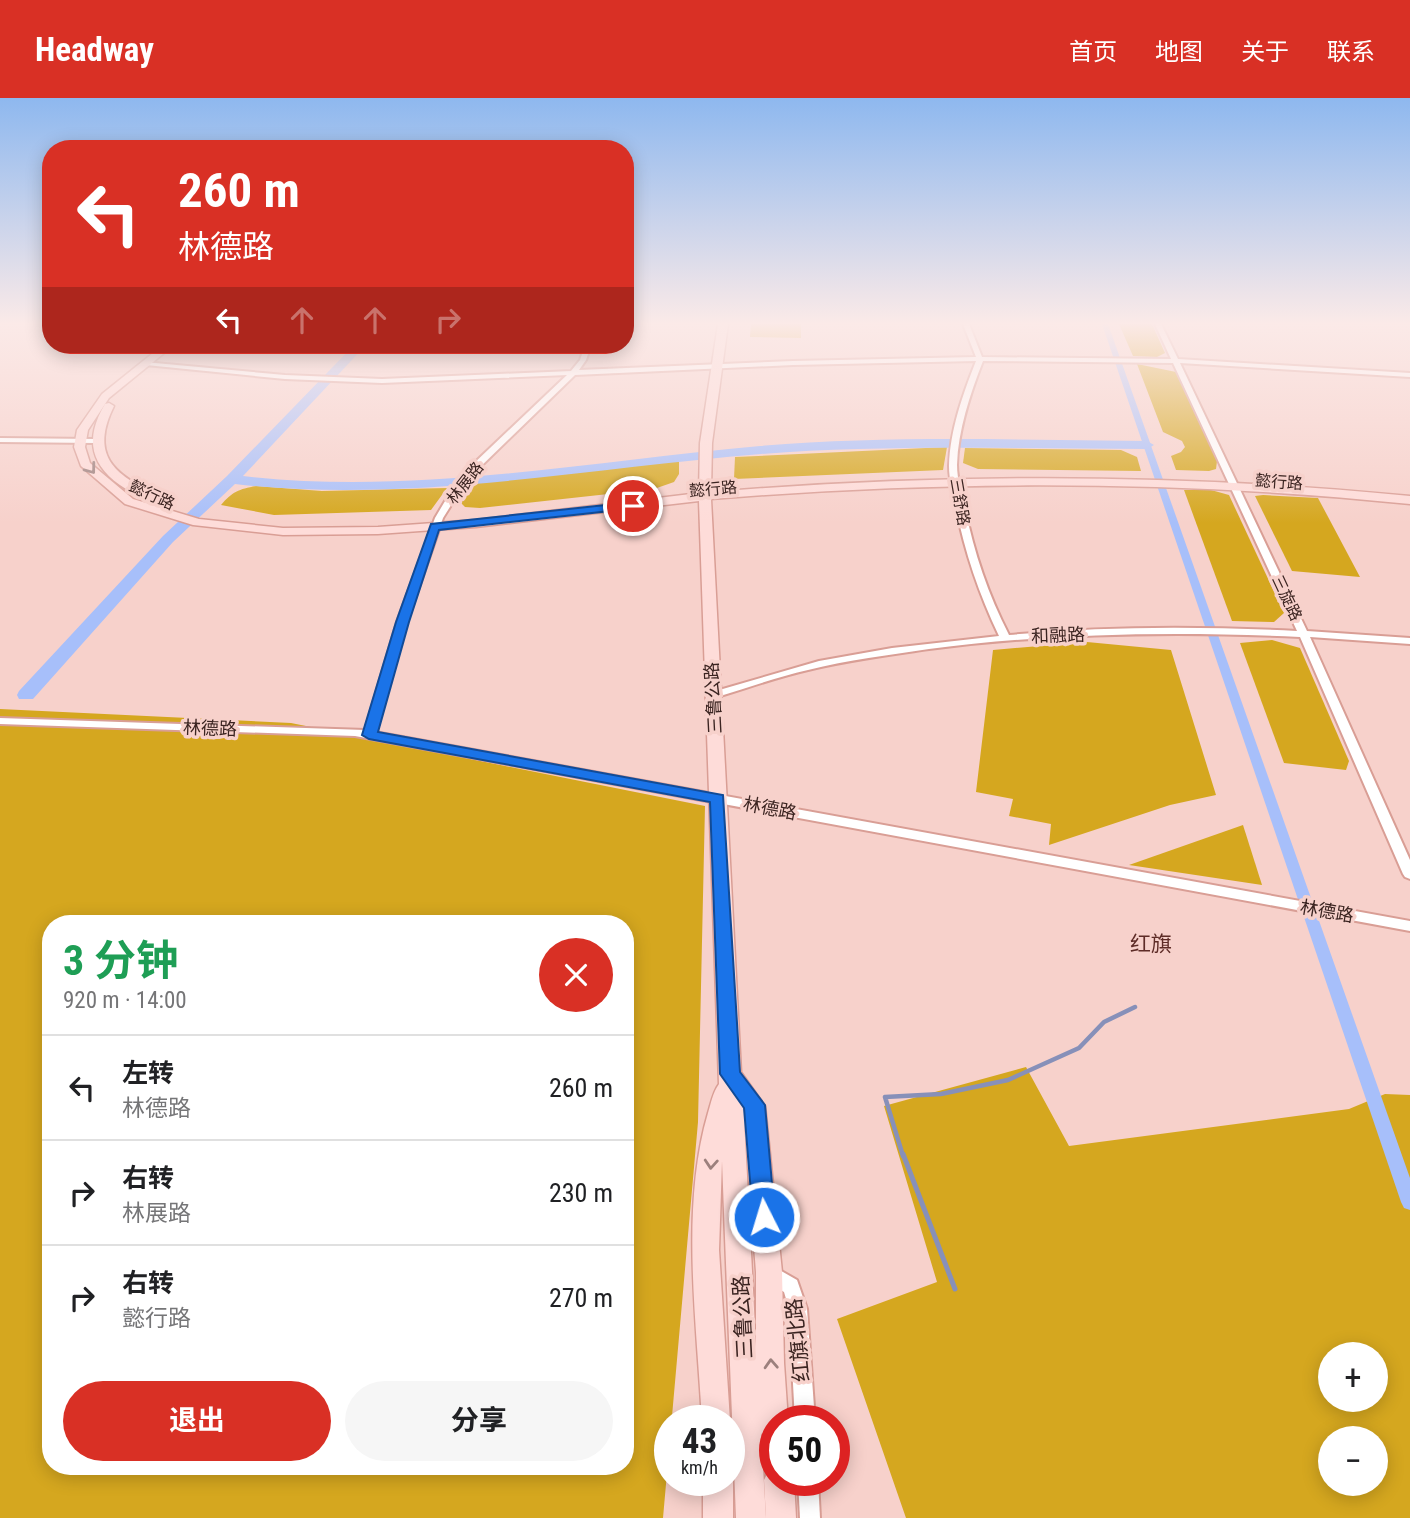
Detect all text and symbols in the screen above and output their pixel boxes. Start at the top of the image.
text: Headway [35,30,154,69]
text: 首页 [1069,38,1117,66]
text: 地图 [1155,38,1203,66]
text: 关于 [1241,38,1289,66]
text: 联系 [1327,38,1375,66]
text: 260 m [178,162,300,219]
icon: left [63,168,154,259]
text: 林德路 [178,228,274,266]
icon: left [210,301,248,339]
icon: ahead [283,301,321,339]
icon: ahead [356,301,394,339]
icon: right [429,301,467,339]
street label: 林展路 [443,458,487,508]
one-way arrow [82,462,95,474]
street label: 懿行路 [1254,471,1304,493]
street label: 懿行路 [126,476,178,514]
pin [603,476,663,536]
street label: 懿行路 [688,477,738,501]
street label: 三舒路 [946,477,974,527]
icon: arrive [614,487,652,525]
street label: 三旋路 [1268,572,1306,624]
street label: 和融路 [1031,624,1085,646]
street label: 三鲁公路 [701,661,725,735]
street label: 林德路 [183,717,237,739]
street label: 林德路 [741,793,799,823]
street label: 林德路 [1299,896,1355,926]
district label: 红旗 [1130,932,1172,956]
text: 3 分钟 [63,936,178,985]
button: close [539,938,613,1012]
text: 920 m · 14:00 [63,987,187,1014]
text: 左转 [122,1058,174,1088]
icon: left [63,1069,101,1107]
text: 260 m [549,1073,613,1103]
text: 林德路 [122,1095,191,1122]
one-way arrow [704,1159,719,1170]
text: 右转 [122,1163,174,1193]
icon: right [63,1174,101,1212]
text: 230 m [549,1178,613,1208]
position arrow [727,1180,801,1254]
text: 林展路 [122,1200,191,1227]
text: 右转 [122,1268,174,1298]
street label: 三鲁公路 [729,1274,757,1360]
icon: right [63,1279,101,1317]
text: 270 m [549,1283,613,1313]
street label: 红旗北路 [782,1297,814,1383]
text: 懿行路 [122,1305,191,1332]
map controls [1318,1342,1388,1496]
button: + [1318,1342,1388,1412]
one-way arrow [763,1358,778,1369]
button: 退出 [63,1381,331,1461]
button: 分享 [345,1381,613,1461]
speed limit sign: 50 [759,1405,850,1496]
text: 43 [682,1421,717,1462]
button: − [1318,1426,1388,1496]
text: km/h [681,1457,718,1478]

